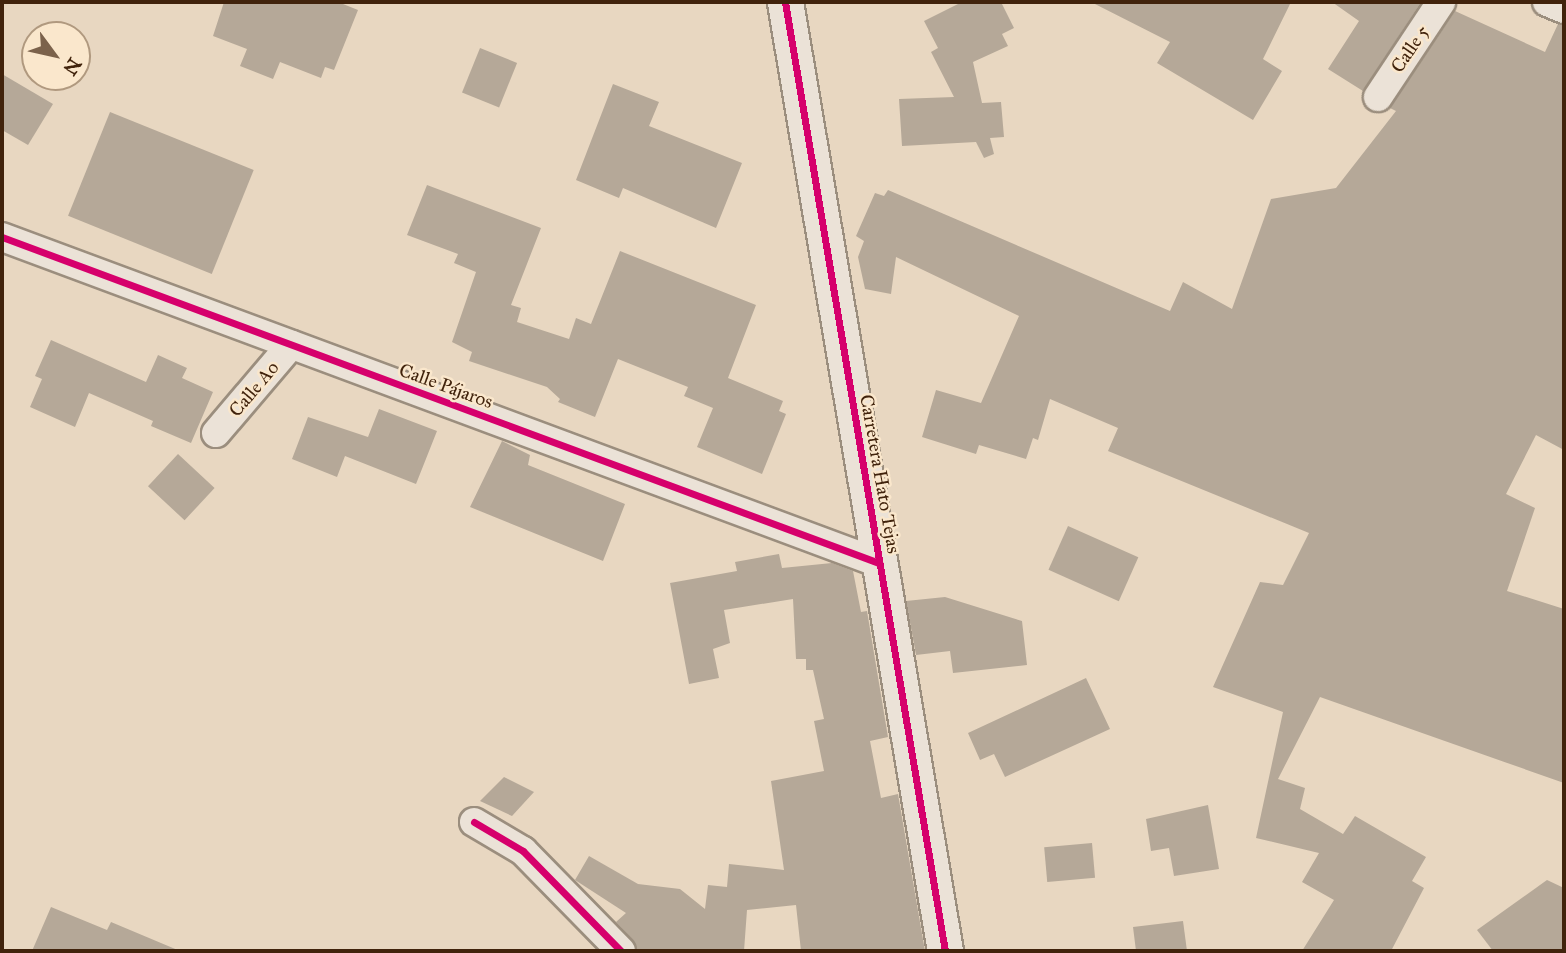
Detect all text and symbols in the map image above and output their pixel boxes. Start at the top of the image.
north arrow [21,21,91,91]
street label: Calle 5 [1386,21,1434,77]
text: N [58,54,86,80]
street label: Calle Ao [224,357,284,421]
street label: Calle Pájaros [396,359,496,413]
street label: Carretera Hato Tejas [855,393,905,555]

